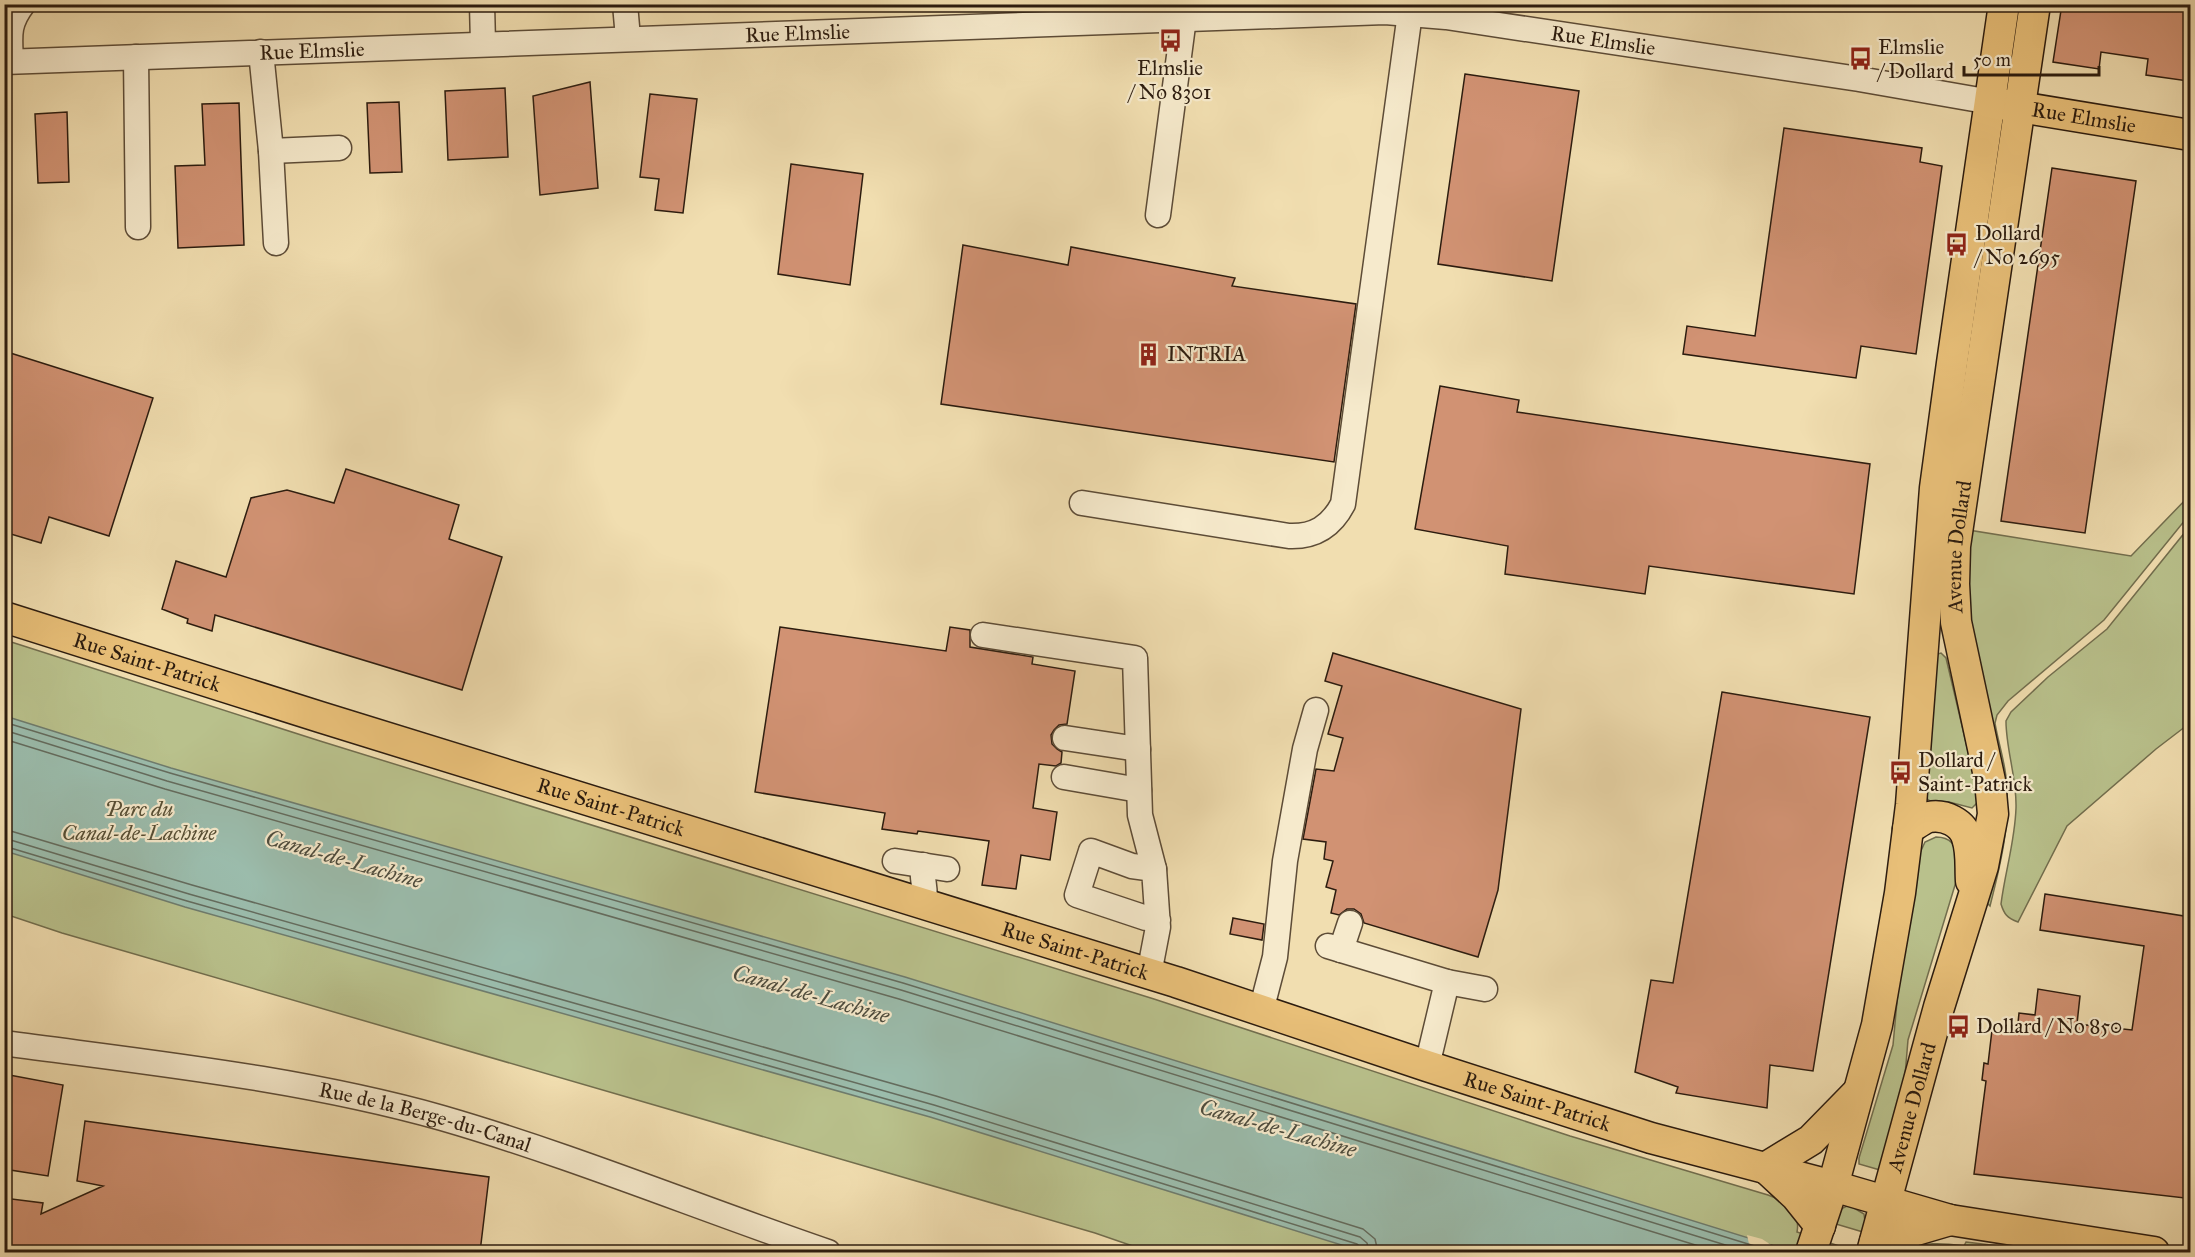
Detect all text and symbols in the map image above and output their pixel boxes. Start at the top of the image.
street label: Rue Elmslie [744,18,851,48]
street label: Rue Elmslie [1549,20,1657,61]
bus stop icon: Elmslie / No 8301 [1157,27,1183,53]
place label: Elmslie / Dollard [1876,34,1954,84]
street label: Rue Elmslie [259,36,365,66]
scale bar [1964,39,2099,77]
bus stop icon: Elmslie / Dollard [1847,46,1873,72]
text: 50 m [1973,49,2011,71]
place label: Elmslie / No 8301 [1127,55,1211,105]
street label: Rue Elmslie [2030,96,2138,139]
place label: Dollard / No 2695 [1973,220,2060,270]
bus stop icon: Dollard / No 2695 [1944,232,1970,258]
building icon: INTRIA [1136,341,1162,367]
place label: INTRIA [1167,341,1246,367]
street label: Avenue Dollard [1941,478,1978,615]
street label: Rue Saint-Patrick [70,627,224,698]
place label: Dollard / Saint-Patrick [1918,747,2032,797]
bus stop icon: Dollard / Saint-Patrick [1887,759,1913,785]
street label: Rue Saint-Patrick [534,772,688,842]
park label: Parc du Canal-de-Lachine [62,796,217,846]
water label: Canal-de-Lachine [263,824,426,894]
street label: Rue Saint-Patrick [998,916,1152,986]
water label: Canal-de-Lachine [730,959,893,1029]
bus stop icon: Dollard / No 850 [1945,1013,1971,1039]
place label: Dollard / No 850 [1976,1013,2122,1039]
street label: Avenue Dollard [1881,1039,1942,1176]
street label: Rue Saint-Patrick [1460,1066,1614,1137]
street label: Rue de la Berge-du-Canal [316,1076,535,1158]
water label: Canal-de-Lachine [1197,1093,1360,1163]

